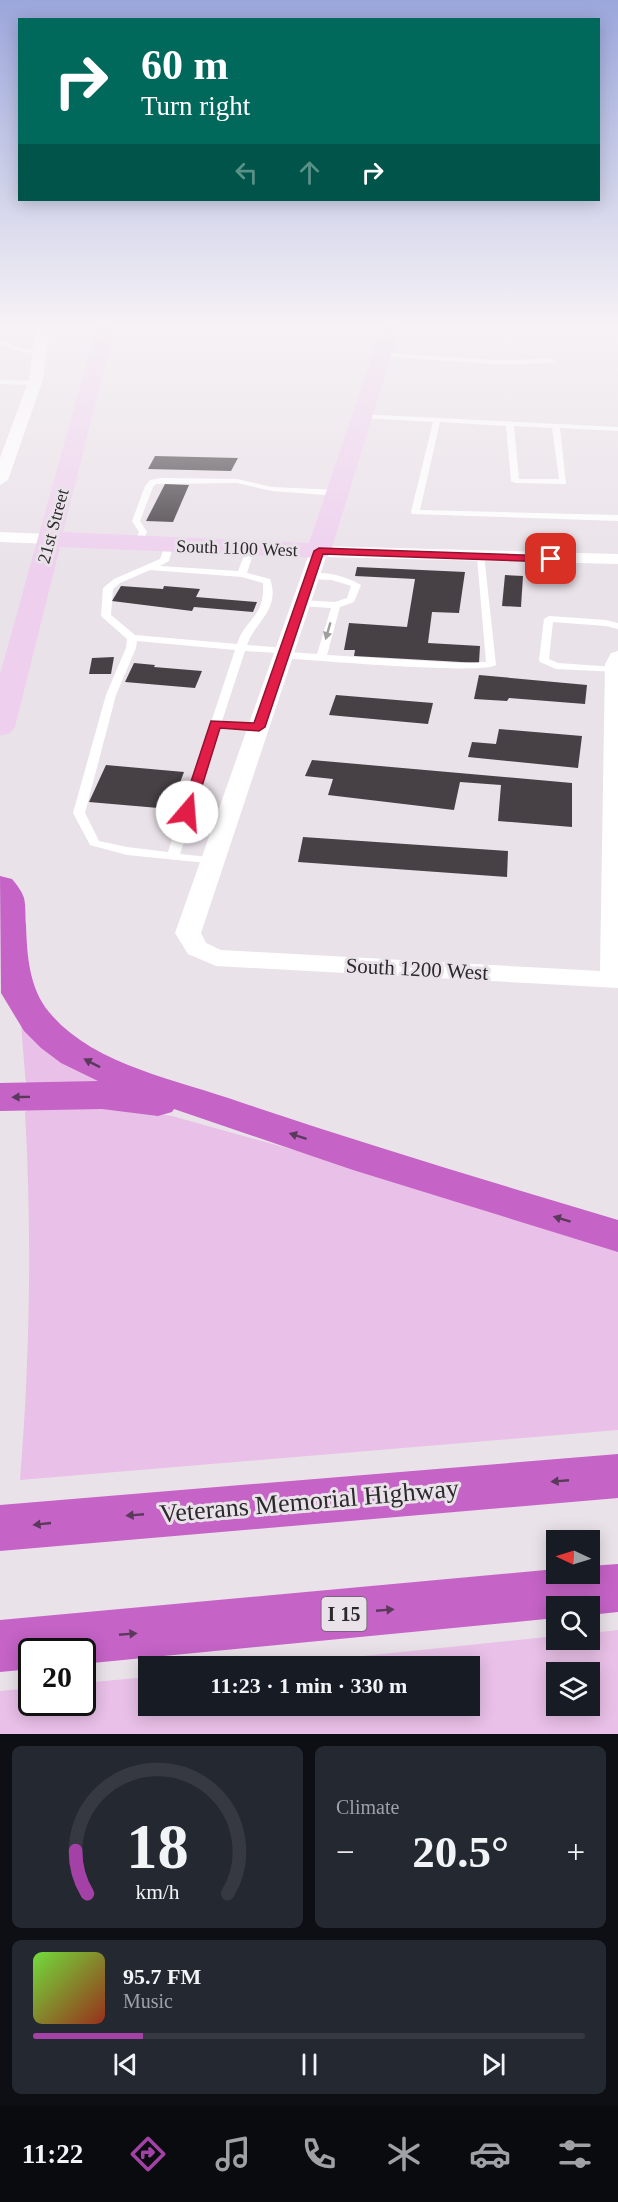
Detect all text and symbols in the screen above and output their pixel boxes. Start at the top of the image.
icon: right [42,42,120,120]
text: 60 m [141,42,229,88]
text: Turn right [141,91,250,121]
icon: left [230,156,263,189]
icon: ahead [293,156,326,189]
icon: right [356,156,389,189]
street label: 21st Street [33,486,73,566]
pin [525,533,576,584]
street label: South 1100 West [176,536,298,560]
icon: arrive [534,542,567,575]
one-way arrow [323,622,332,640]
position arrow [155,780,219,844]
street label: South 1200 West [345,953,489,985]
one-way arrow [83,1058,100,1067]
one-way arrow [11,1092,30,1101]
one-way arrow [289,1131,307,1140]
one-way arrow [553,1214,571,1223]
street label: Veterans Memorial Highway [158,1473,460,1529]
one-way arrow [550,1476,569,1485]
one-way arrow [126,1510,145,1520]
one-way arrow [32,1519,51,1529]
north arrow [546,1530,600,1584]
map controls [546,1530,600,1716]
button: search [546,1596,600,1650]
road number: I 15 [322,1597,366,1631]
one-way arrow [376,1605,395,1615]
one-way arrow [119,1629,138,1639]
speed limit sign: 20 [18,1638,96,1716]
button: layers [546,1662,600,1716]
text: 11:23 · 1 min · 330 m [211,1673,407,1698]
text: Climate [336,1796,399,1818]
text: 18 [126,1812,189,1881]
text: 20.5° [412,1827,509,1877]
text: − [336,1834,355,1870]
text: + [566,1834,585,1870]
text: km/h [135,1880,180,1904]
text: 95.7 FM [123,1964,201,1989]
text: Music [123,1990,173,2012]
icon: previous [109,2048,142,2081]
icon: pause [293,2048,326,2081]
icon: next [477,2048,510,2081]
icon: directions [127,2133,169,2175]
icon: music [212,2133,254,2175]
icon: phone [298,2133,340,2175]
icon: climate [383,2133,425,2175]
icon: car [469,2133,511,2175]
icon: filters [554,2133,596,2175]
text: 11:22 [22,2139,83,2169]

